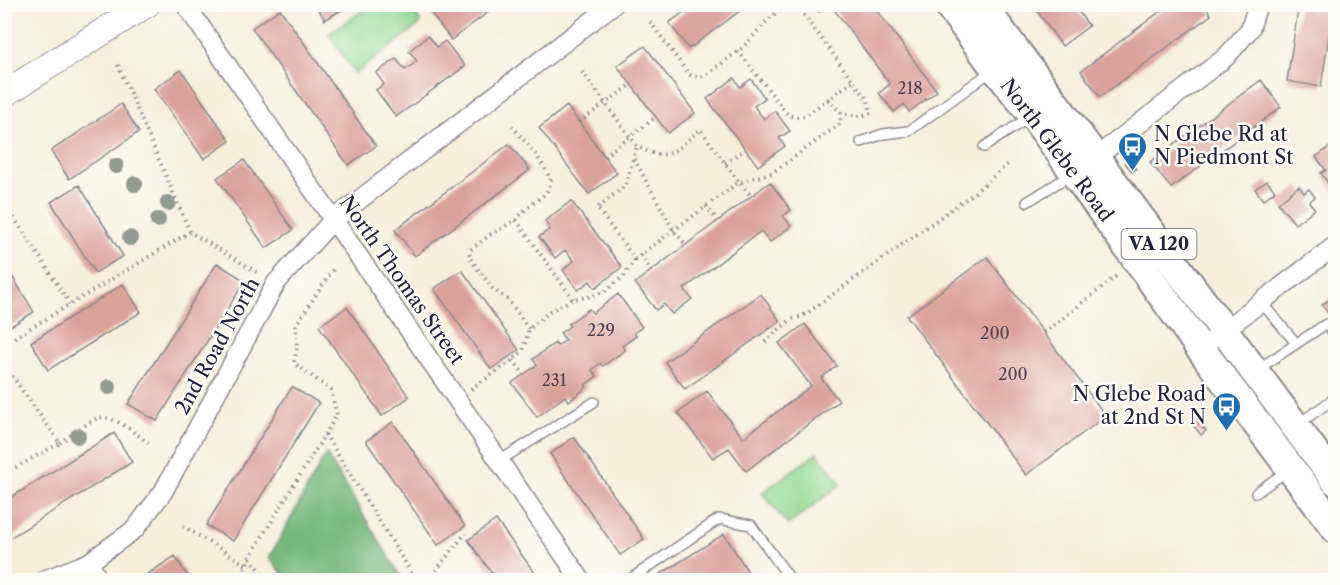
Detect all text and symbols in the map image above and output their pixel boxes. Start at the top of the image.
street label: North Glebe Road [995,74,1119,226]
house number: 218 [897,78,923,98]
place label: N Glebe Rd at N Piedmont St [1154,122,1293,169]
bus stop icon: N Glebe Rd at N Piedmont St [1117,130,1149,172]
street label: North Thomas Street [335,191,469,369]
road number: VA 120 [1122,229,1196,259]
street label: 2nd Road North [170,273,265,419]
house number: 229 [587,320,615,340]
house number: 200 [980,323,1010,343]
house number: 200 [998,364,1028,384]
house number: 231 [542,370,567,390]
place label: N Glebe Road at 2nd St N [1073,382,1206,429]
bus stop icon: N Glebe Road at 2nd St N [1211,390,1243,432]

